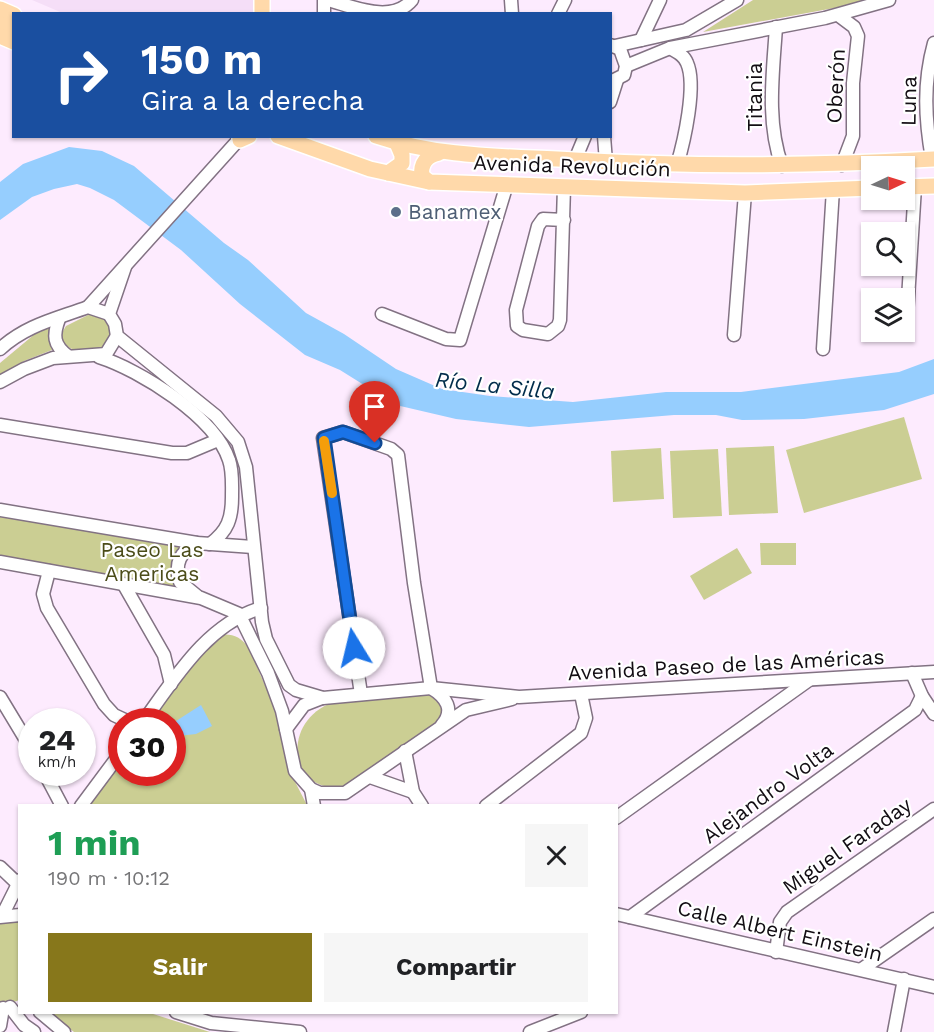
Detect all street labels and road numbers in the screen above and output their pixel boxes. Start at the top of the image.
street label: Oberón [821,48,850,124]
street label: Titania [742,62,767,132]
street label: Luna [896,76,921,126]
street label: Avenida Revolución [473,150,671,181]
street label: Avenida Paseo de las Américas [567,644,885,685]
street label: Alejandro Volta [698,737,838,848]
street label: Miguel Faraday [777,792,916,899]
street label: Calle Albert Einstein [675,895,885,966]

